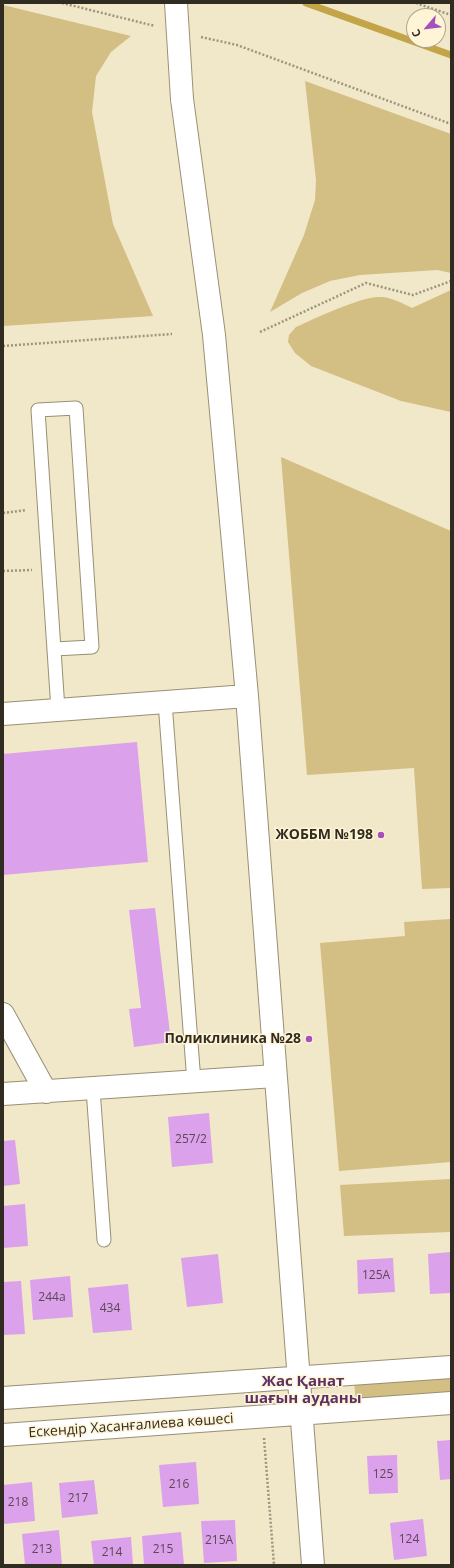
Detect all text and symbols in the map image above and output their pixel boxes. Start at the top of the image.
north arrow [406,8,446,48]
text: С [408,27,424,40]
place label: ЖОББМ №198 [276,827,373,843]
marker: ЖОББМ №198 [376,830,386,840]
place label: Поликлиника №28 [164,1031,301,1047]
marker: Поликлиника №28 [304,1034,314,1044]
house number: 257/2 [175,1133,207,1147]
house number: 125А [362,1269,390,1283]
house number: 244а [38,1291,66,1305]
house number: 434 [100,1302,120,1316]
district label: Жас Қанат шағын ауданы [245,1373,361,1408]
street label: Ескендір Хасанғалиева көшесі [28,1410,234,1442]
house number: 125 [373,1468,393,1482]
house number: 216 [169,1478,189,1492]
house number: 217 [68,1492,88,1506]
house number: 218 [8,1496,28,1510]
house number: 124 [399,1533,419,1547]
house number: 215А [205,1534,233,1548]
house number: 213 [32,1543,52,1557]
house number: 215 [153,1543,173,1557]
house number: 214 [102,1546,122,1560]

